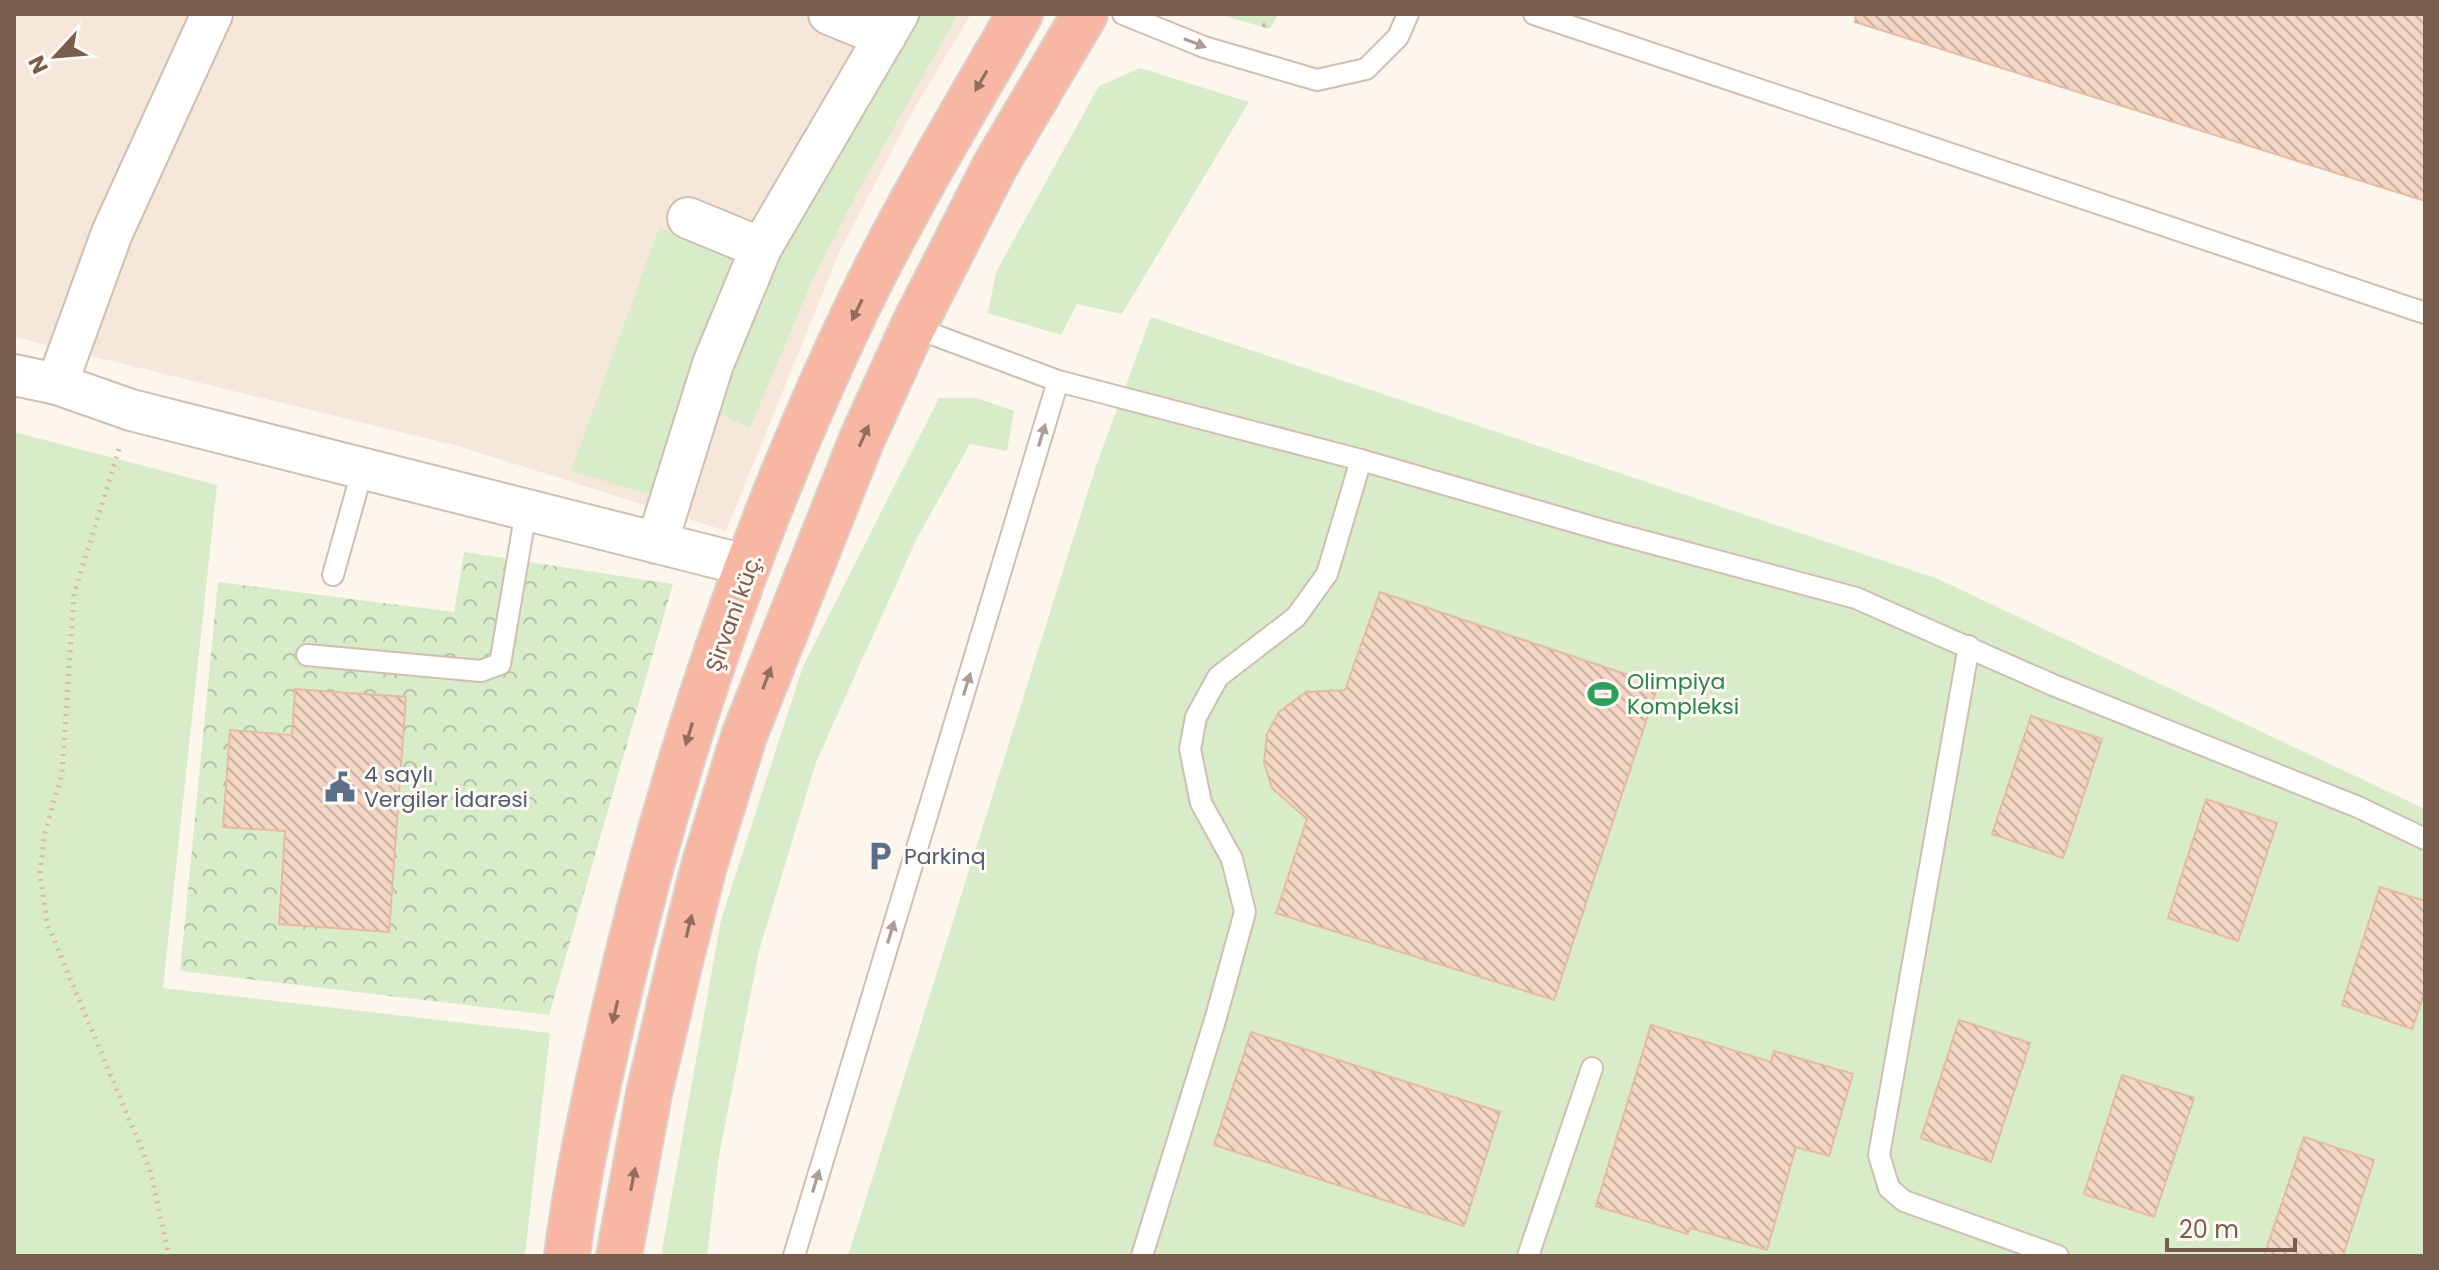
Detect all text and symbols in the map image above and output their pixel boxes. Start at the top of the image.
north arrow [16,16,96,96]
one-way arrow [1183,37,1207,50]
text: N [21,50,56,79]
one-way arrow [974,70,988,93]
one-way arrow [850,298,864,321]
one-way arrow [1036,422,1049,446]
one-way arrow [857,425,870,448]
street label: Şirvani küç. [698,550,769,676]
one-way arrow [761,666,774,690]
place label: Olimpiya Kompleksi [1627,666,1739,722]
one-way arrow [961,671,974,695]
sports icon: Olimpiya Kompleksi [1586,677,1620,711]
one-way arrow [683,722,695,746]
place label: 4 saylı Vergilər İdarəsi [364,759,528,815]
public building icon: 4 saylı Vergilər İdarəsi [323,770,357,804]
parking icon: Parkinq [863,839,897,873]
place label: Parkinq [904,841,986,872]
one-way arrow [684,913,696,938]
one-way arrow [885,920,898,944]
one-way arrow [608,999,621,1024]
one-way arrow [627,1167,639,1192]
one-way arrow [810,1169,823,1193]
scale bar [2167,1202,2295,1252]
text: 20 m [2179,1213,2239,1246]

